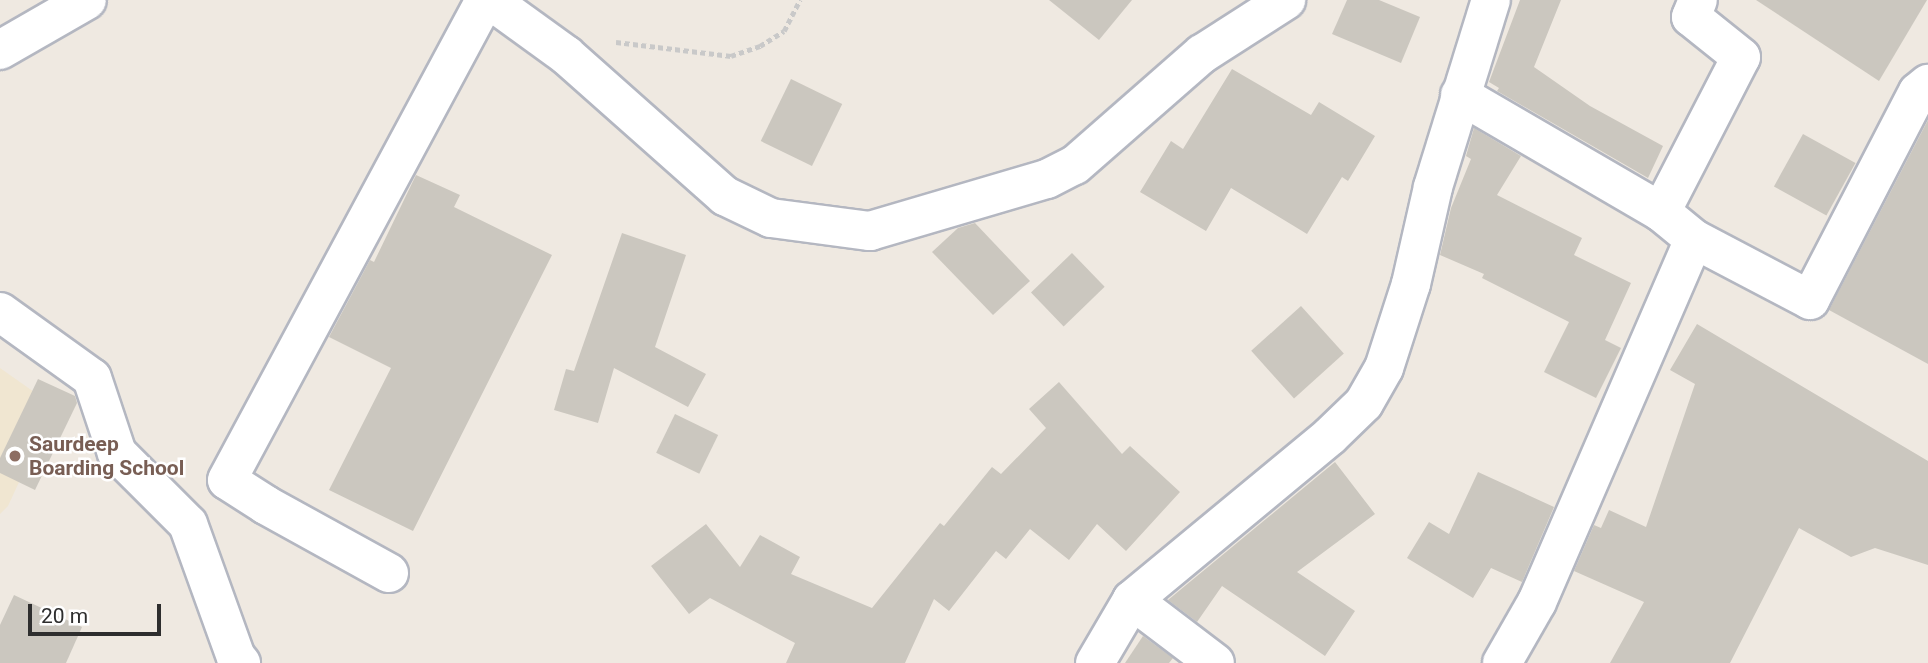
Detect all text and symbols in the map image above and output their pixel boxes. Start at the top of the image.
place label: Saurdeep Boarding School [29,431,184,481]
marker: Saurdeep Boarding School [7,448,23,464]
scale bar [32,590,164,634]
text: 20 m [41,604,88,628]

